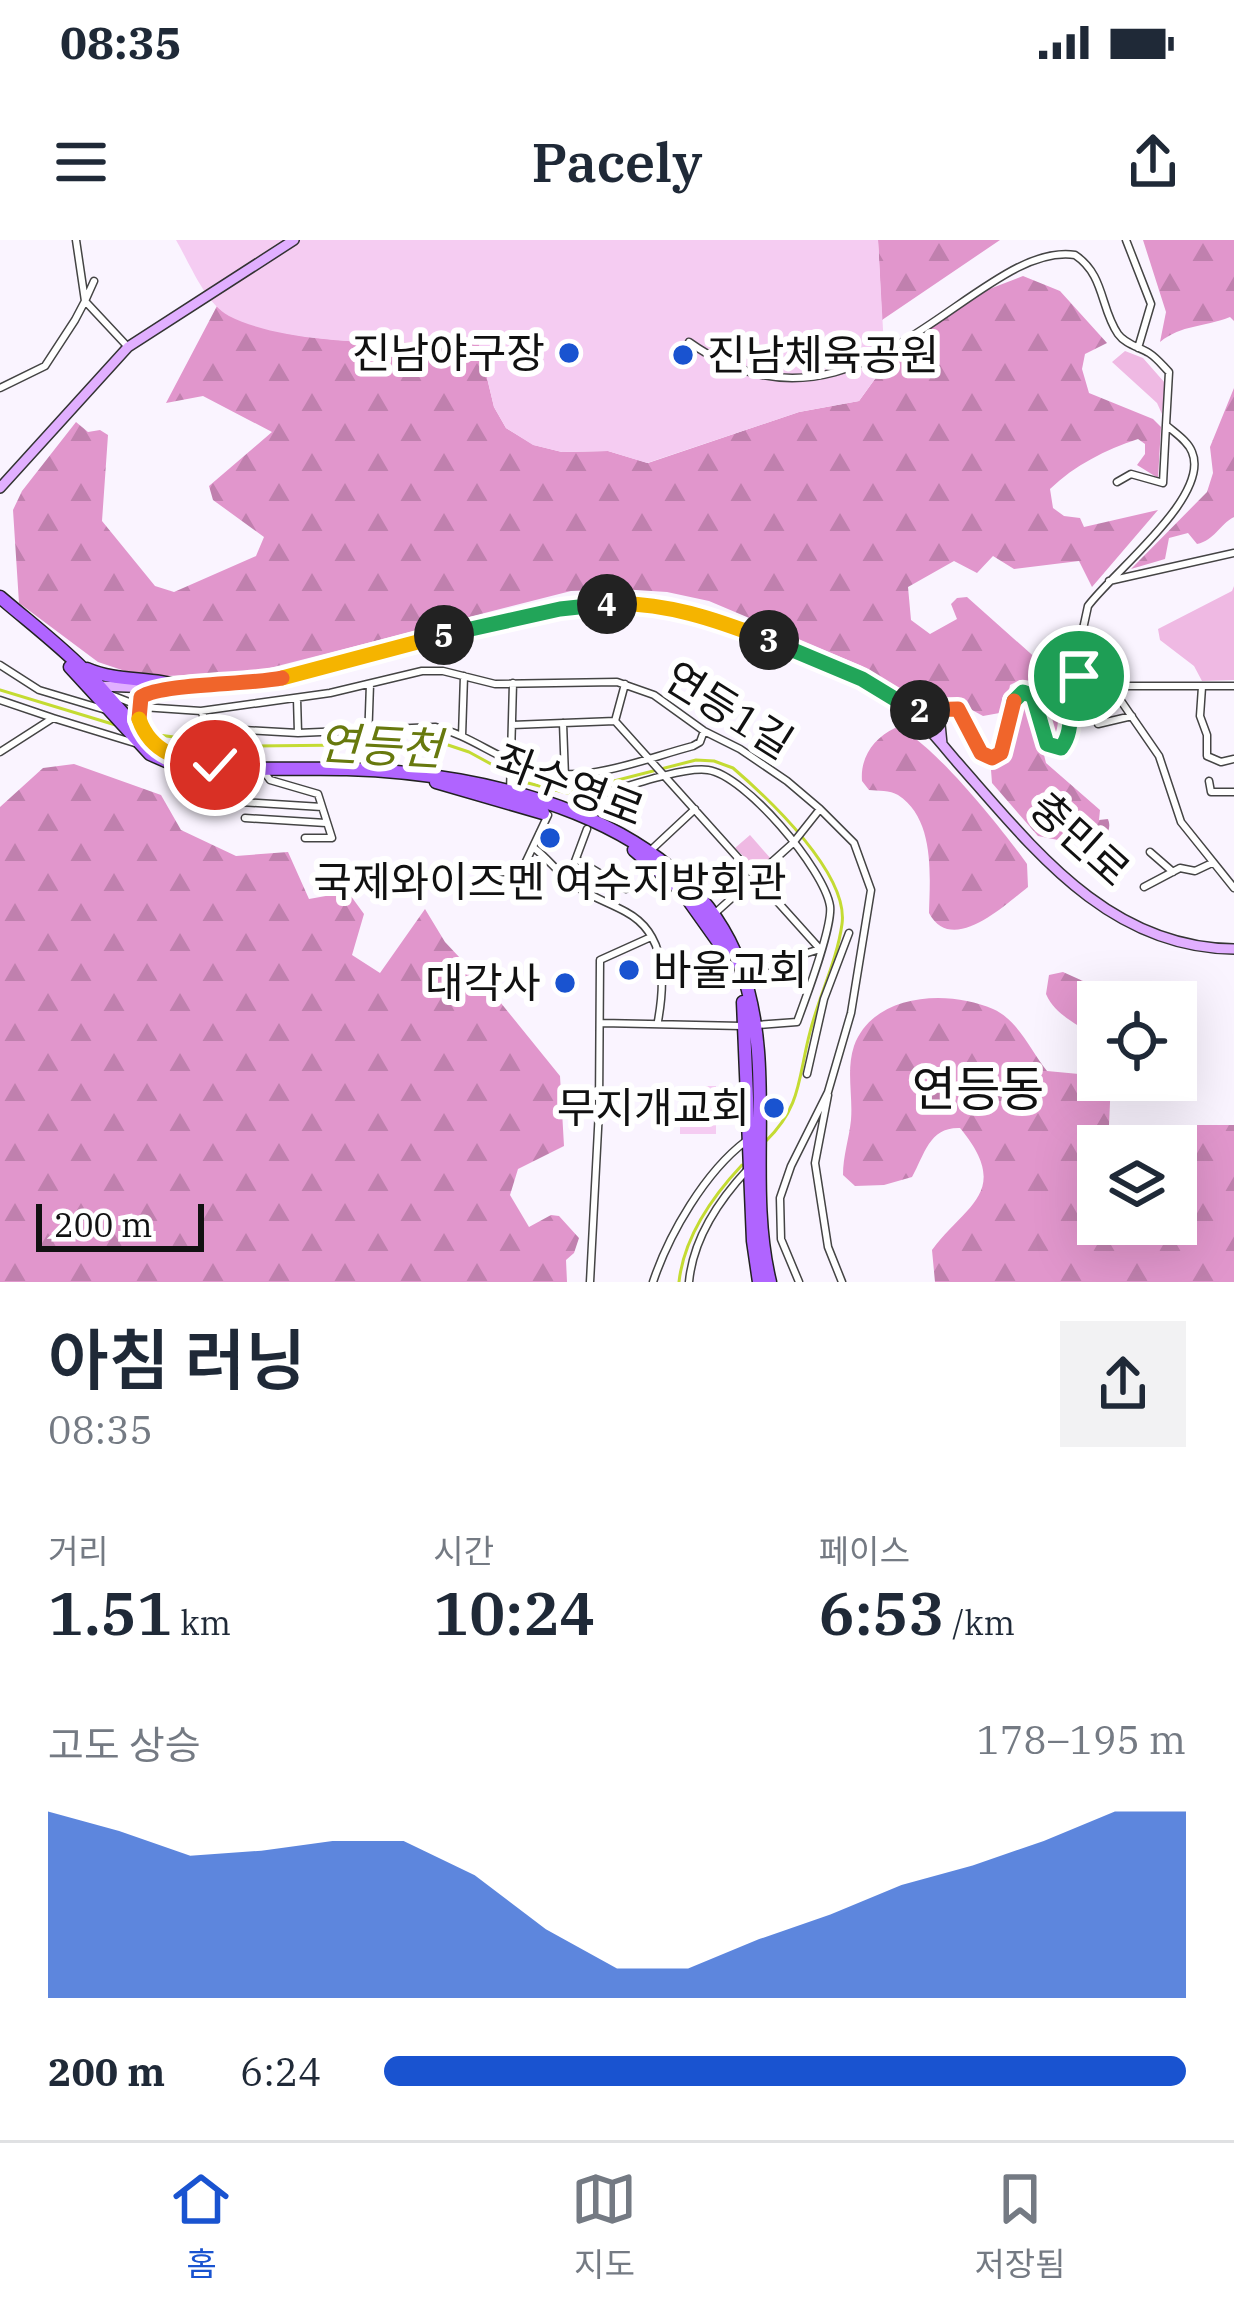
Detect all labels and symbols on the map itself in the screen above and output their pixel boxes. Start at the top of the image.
place label: 진남야구장 [352,325,545,380]
place label: 진남체육공원 [707,327,939,382]
marker: 진남야구장 [556,340,582,366]
marker: 진남체육공원 [670,342,696,368]
pin: 4 [577,574,637,634]
pin: 5 [414,605,474,665]
pin: 3 [739,610,799,670]
pin [1028,625,1130,727]
street label: 연등1길 [655,649,804,770]
pin: 2 [890,680,950,740]
water label: 연등천 [317,713,448,777]
pin [164,714,266,816]
street label: 좌수영로 [488,731,652,838]
street label: 충민로 [1019,779,1142,898]
marker: 국제와이즈멘 여수지방회관 [537,825,563,851]
place label: 국제와이즈멘 여수지방회관 [313,854,787,909]
place label: 바울교회 [653,942,808,997]
place label: 대각사 [425,955,541,1010]
marker: 바울교회 [616,957,642,983]
marker: 대각사 [552,970,578,996]
district label: 연등동 [912,1057,1044,1119]
place label: 무지개교회 [557,1080,750,1135]
marker: 무지개교회 [761,1095,787,1121]
scale bar [36,1198,204,1251]

